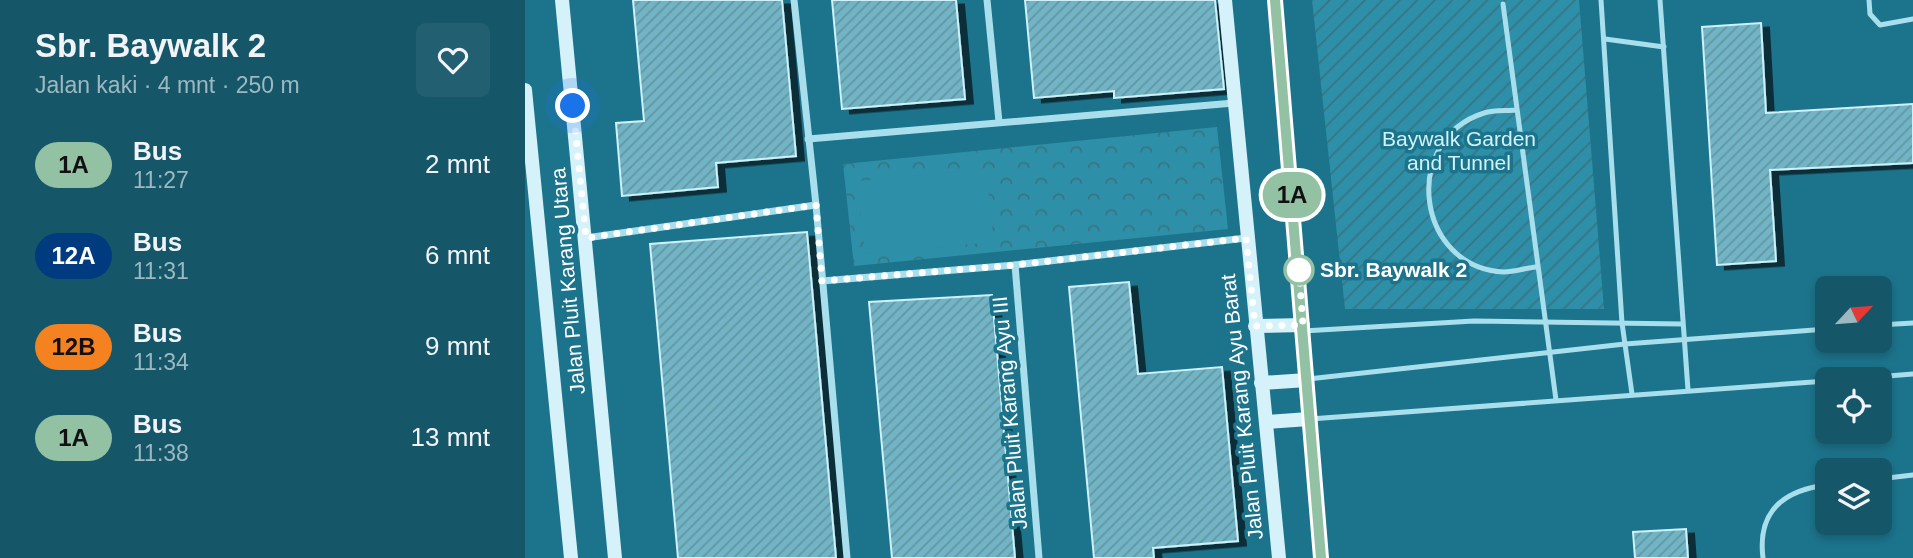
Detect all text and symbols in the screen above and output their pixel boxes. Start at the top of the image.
button: heart [416,23,490,97]
text: Sbr. Baywalk 2 [35,27,266,64]
text: Jalan kaki · 4 mnt · 250 m [35,72,300,98]
your location [555,88,590,123]
park label: Baywalk Garden and Tunnel [1382,127,1536,174]
text: Bus [133,136,182,166]
text: 2 mnt [425,149,490,179]
text: 1A [58,151,89,178]
street label: Jalan Pluit Karang Utara [546,166,589,395]
text: 11:27 [133,167,189,193]
line badge: 1A [1261,172,1323,218]
text: 1A [1277,181,1307,208]
text: Bus [133,227,182,257]
text: 6 mnt [425,240,490,270]
text: 12A [51,242,96,269]
marker: Sbr. Baywalk 2 [1284,255,1314,285]
text: 11:31 [133,258,189,284]
place label: Sbr. Baywalk 2 [1320,258,1467,281]
street label: Jalan Pluit Karang Ayu Barat [1216,273,1267,541]
north arrow [1815,276,1892,354]
map controls [1815,276,1892,535]
street label: Jalan Pluit Karang Ayu III [988,295,1031,531]
text: Bus [133,318,182,348]
text: 9 mnt [425,331,490,361]
text: 12B [51,333,96,360]
text: 11:34 [133,349,189,375]
button: locate [1815,367,1892,444]
text: Bus [133,409,182,439]
text: 13 mnt [411,422,490,452]
text: 1A [58,424,89,451]
text: 11:38 [133,440,189,466]
button: layers [1815,458,1892,535]

